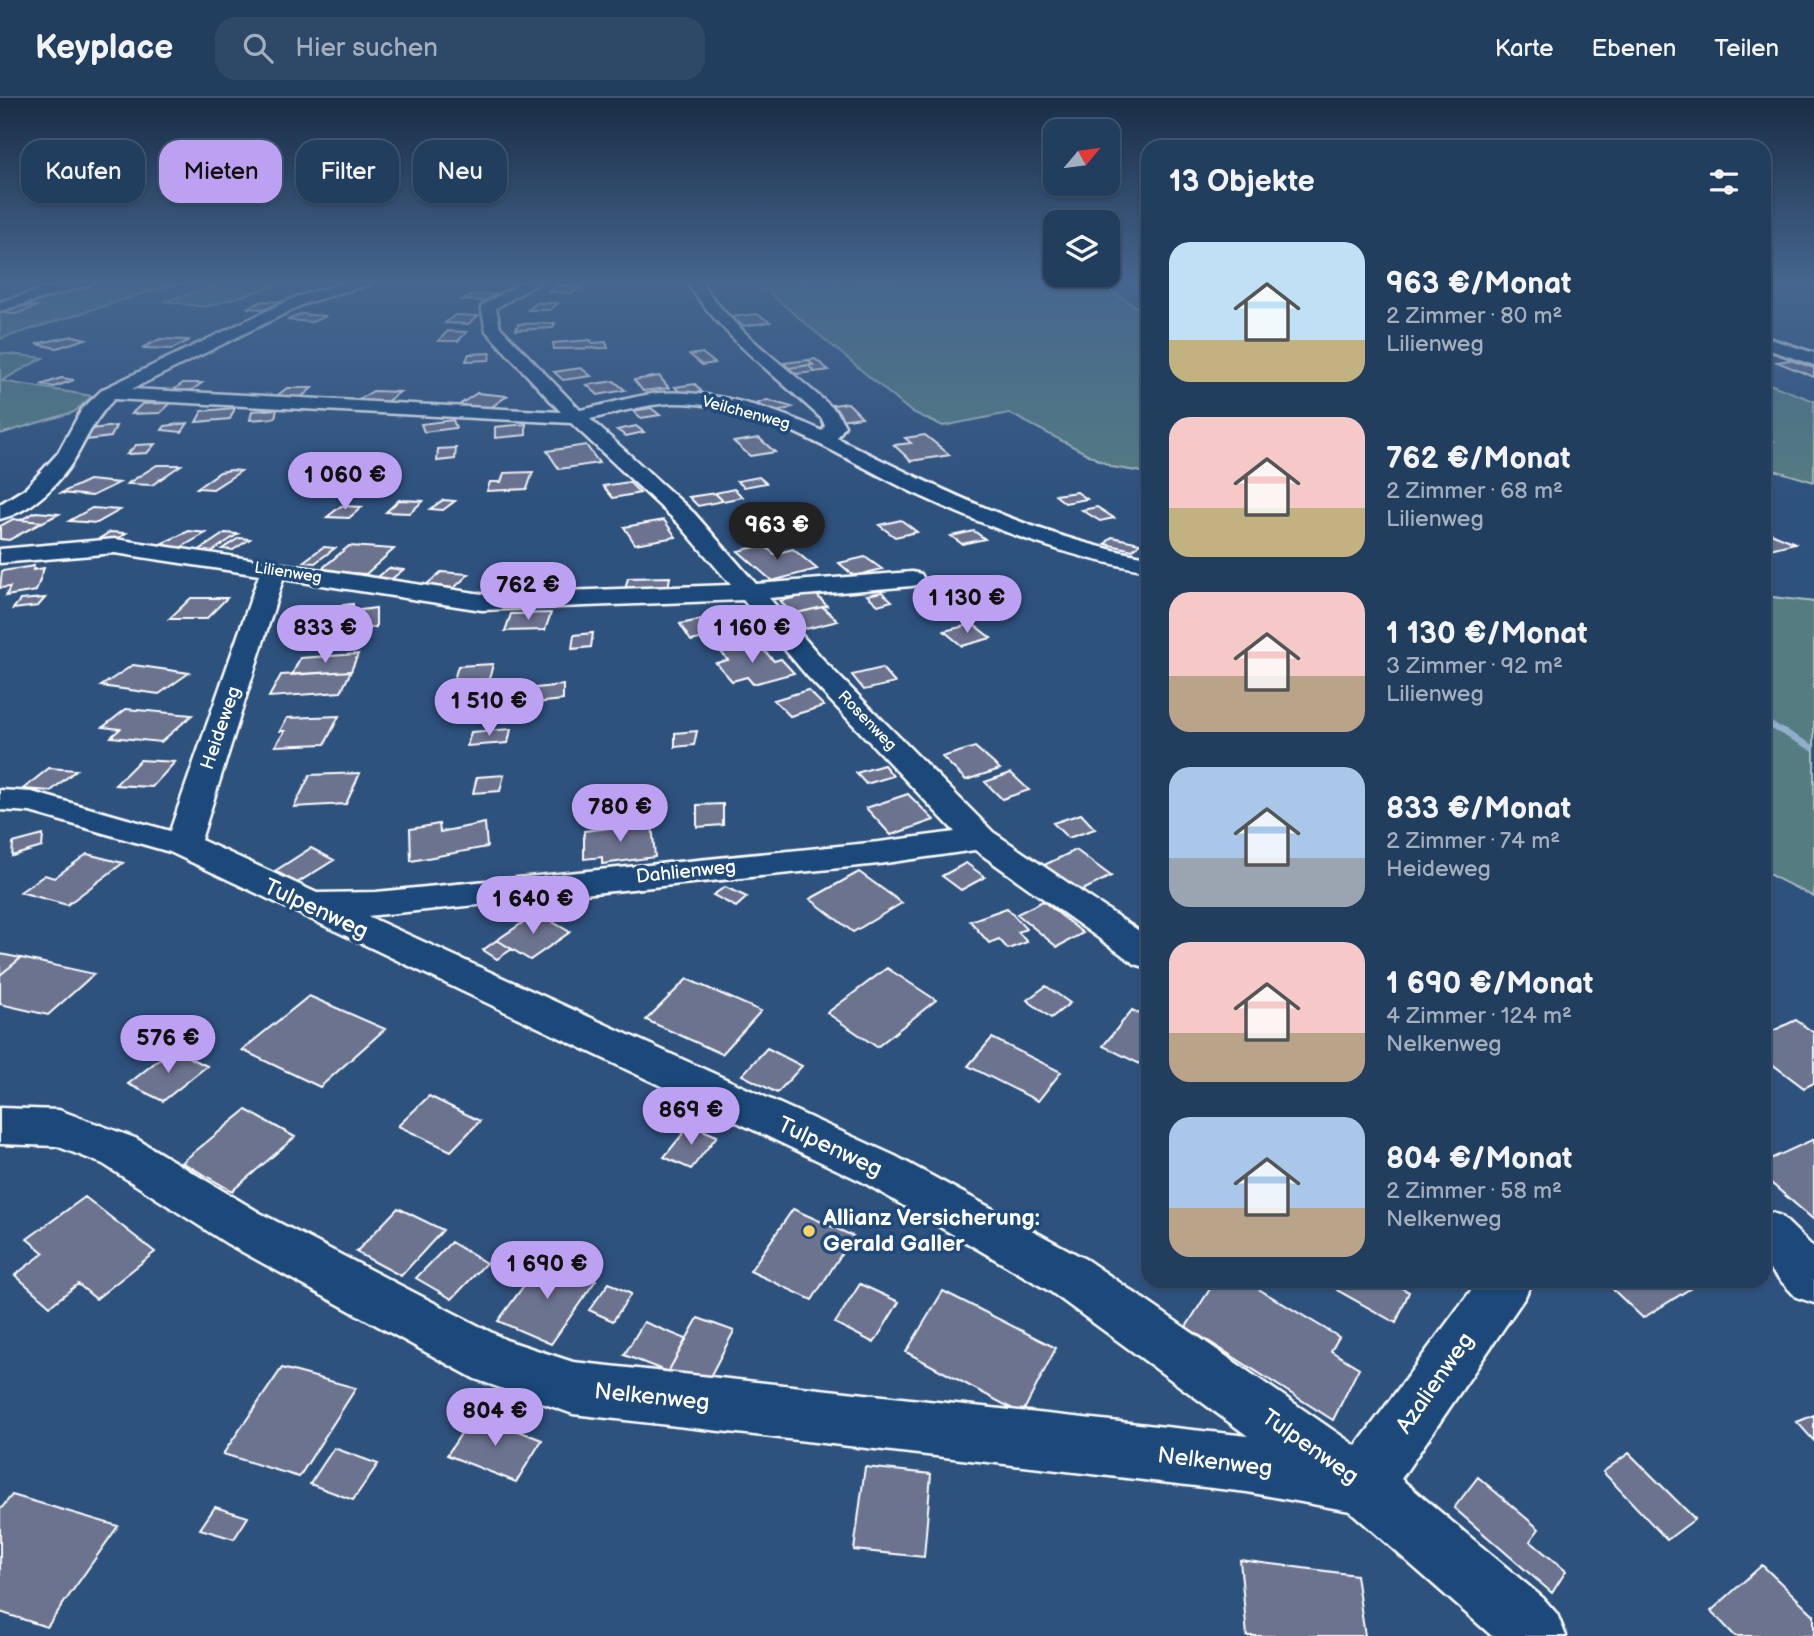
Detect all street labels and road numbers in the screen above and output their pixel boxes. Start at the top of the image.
street label: Veilchenweg [700,392,792,434]
street label: Lilienweg [253,558,323,588]
street label: Heideweg [196,683,246,773]
street label: Rosenweg [834,687,900,755]
street label: Dahlienweg [635,855,737,889]
street label: Tulpenweg [259,873,373,945]
street label: Tulpenweg [773,1111,887,1183]
street label: Azalienweg [1390,1327,1480,1439]
street label: Nelkenweg [593,1377,711,1417]
street label: Tulpenweg [1256,1403,1364,1491]
street label: Nelkenweg [1156,1441,1274,1483]

